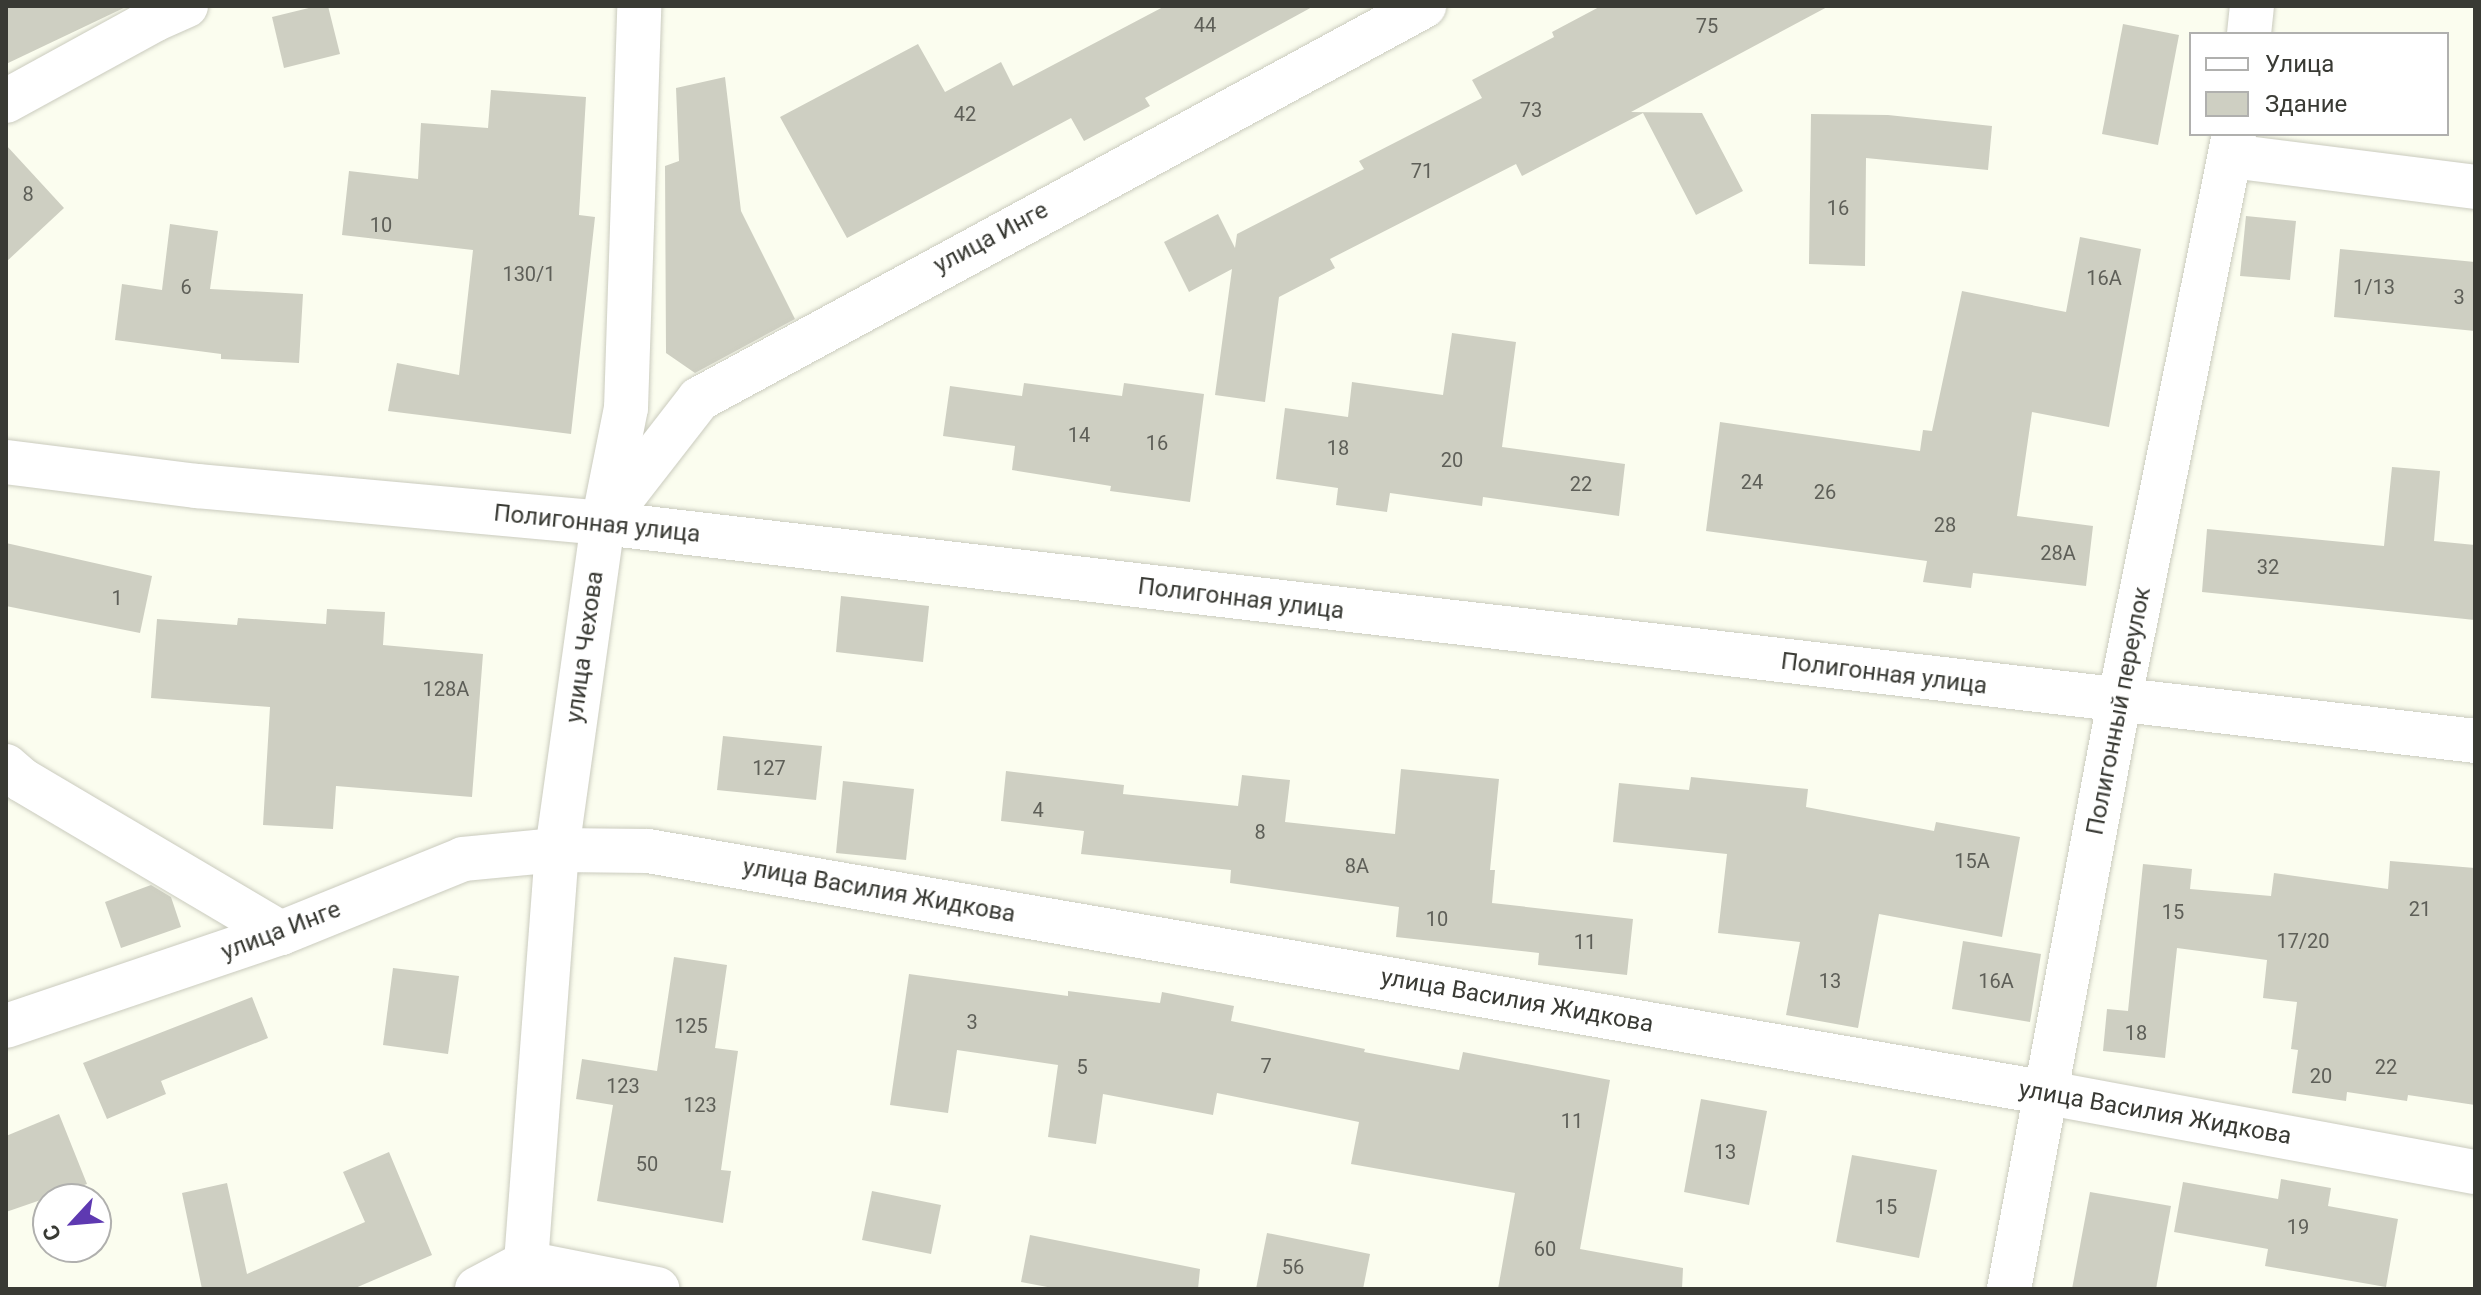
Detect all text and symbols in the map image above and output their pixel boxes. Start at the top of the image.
house number: 44 [1194,13,1216,37]
house number: 75 [1696,14,1718,38]
legend [2189,32,2449,136]
text: Улица [2265,50,2334,78]
text: Здание [2265,90,2347,118]
house number: 73 [1520,98,1542,122]
house number: 42 [954,102,976,126]
house number: 71 [1411,159,1433,183]
house number: 8 [22,182,34,206]
street label: улица Инге [929,196,1053,280]
house number: 16 [1827,196,1849,220]
house number: 10 [370,213,392,237]
house number: 130/1 [502,262,556,286]
house number: 16А [2086,266,2122,290]
house number: 6 [180,275,192,299]
house number: 1/13 [2353,275,2395,299]
house number: 3 [2453,285,2465,309]
house number: 14 [1068,423,1090,447]
house number: 16 [1146,431,1168,455]
house number: 18 [1327,436,1349,460]
house number: 20 [1441,448,1463,472]
house number: 24 [1741,470,1763,494]
house number: 22 [1570,472,1592,496]
house number: 26 [1814,480,1836,504]
street label: Полигонная улица [492,499,702,549]
house number: 28 [1934,513,1956,537]
house number: 28А [2040,541,2076,565]
house number: 32 [2257,555,2279,579]
street label: улица Чехова [560,569,610,725]
street label: Полигонная улица [1136,572,1346,626]
street label: Полигонный переулок [2081,585,2157,837]
house number: 1 [111,586,123,610]
street label: Полигонная улица [1779,647,1989,701]
house number: 128А [423,677,469,701]
house number: 127 [752,756,786,780]
house number: 4 [1032,798,1044,822]
house number: 8 [1254,820,1266,844]
house number: 15А [1954,849,1990,873]
street label: улица Василия Жидкова [740,853,1018,929]
house number: 8А [1345,854,1369,878]
street label: улица Инге [217,895,345,967]
house number: 21 [2409,897,2431,921]
house number: 15 [2162,900,2184,924]
house number: 10 [1426,907,1448,931]
house number: 17/20 [2276,929,2330,953]
house number: 11 [1574,930,1596,954]
street label: улица Василия Жидкова [1378,963,1656,1039]
house number: 13 [1819,969,1841,993]
house number: 16А [1978,969,2014,993]
house number: 3 [966,1010,978,1034]
house number: 125 [674,1014,708,1038]
house number: 18 [2125,1021,2147,1045]
house number: 7 [1260,1054,1272,1078]
house number: 5 [1076,1055,1088,1079]
house number: 22 [2375,1055,2397,1079]
house number: 20 [2310,1064,2332,1088]
house number: 123 [606,1074,640,1098]
street label: улица Василия Жидкова [2016,1075,2294,1151]
house number: 123 [683,1093,717,1117]
house number: 11 [1561,1109,1583,1133]
house number: 13 [1714,1140,1736,1164]
house number: 50 [636,1152,658,1176]
north arrow [32,1183,112,1263]
house number: 15 [1875,1195,1897,1219]
house number: 19 [2287,1215,2309,1239]
text: С [37,1221,66,1245]
house number: 60 [1534,1237,1556,1261]
house number: 56 [1282,1255,1304,1279]

